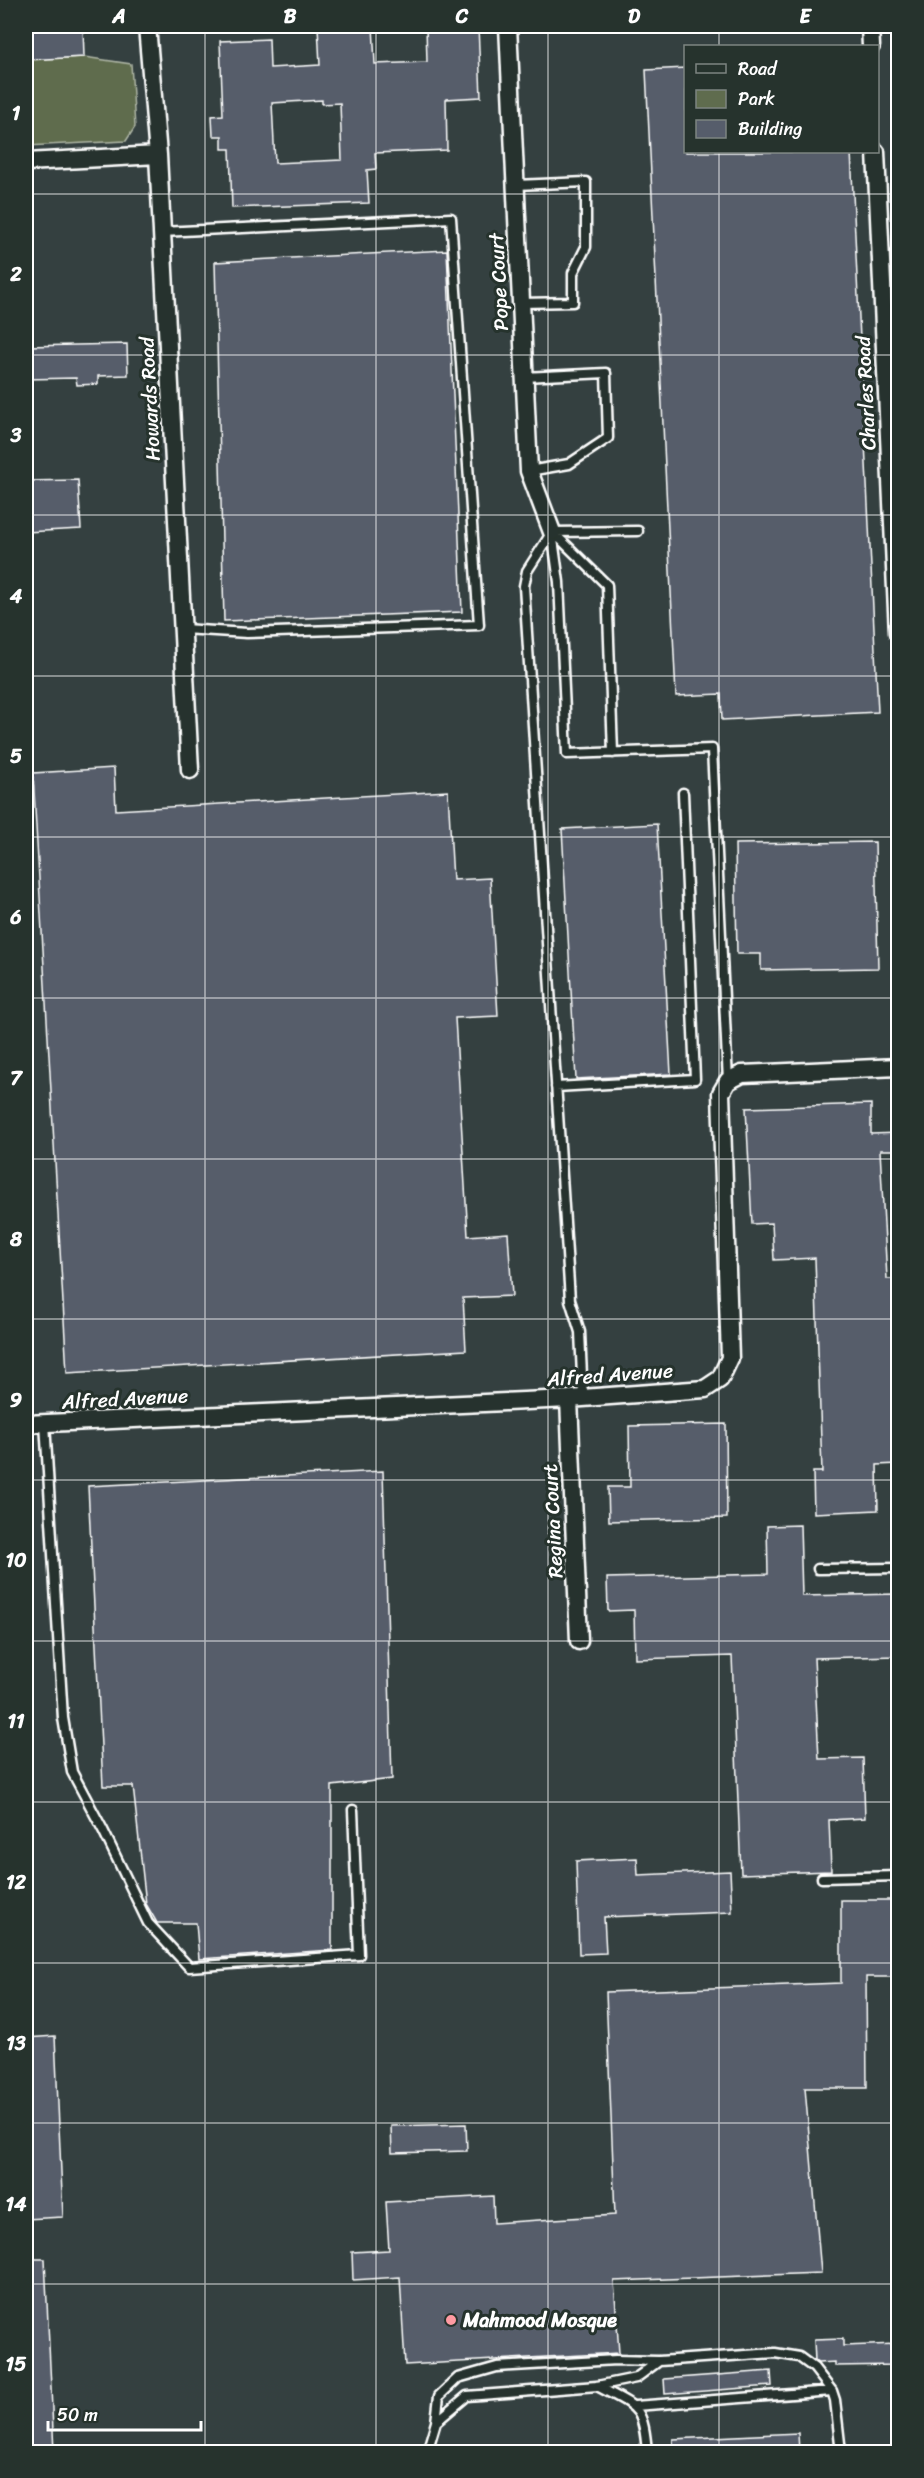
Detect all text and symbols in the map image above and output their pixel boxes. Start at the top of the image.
text: A [111,0,126,34]
text: B [284,0,297,34]
text: C [455,0,469,34]
text: D [628,0,641,34]
text: E [799,0,812,34]
legend [684,45,879,153]
text: Road [738,53,778,85]
text: Park [738,83,775,115]
text: 1 [12,96,21,131]
text: Building [738,113,802,145]
street label: Pope Court [479,231,519,332]
text: 2 [9,257,22,292]
street label: Charles Road [845,334,886,451]
street label: Howards Road [129,335,171,462]
text: 3 [10,418,22,453]
text: 4 [9,579,23,614]
text: 5 [10,739,22,774]
text: 6 [9,900,22,935]
text: 7 [10,1061,23,1096]
text: 8 [9,1222,23,1257]
street label: Alfred Avenue [545,1353,674,1397]
street label: Alfred Avenue [60,1378,189,1420]
text: 9 [10,1383,22,1418]
street label: Regina Court [533,1463,573,1579]
text: 10 [5,1543,27,1578]
text: 11 [7,1704,25,1739]
text: 12 [6,1865,27,1900]
text: 13 [6,2026,26,2061]
text: 14 [5,2187,27,2222]
place label: Mahmood Mosque [462,2303,617,2338]
marker: Mahmood Mosque [444,2313,458,2327]
text: 15 [6,2347,26,2382]
scale bar [48,2394,201,2432]
text: 50 m [57,2399,98,2431]

